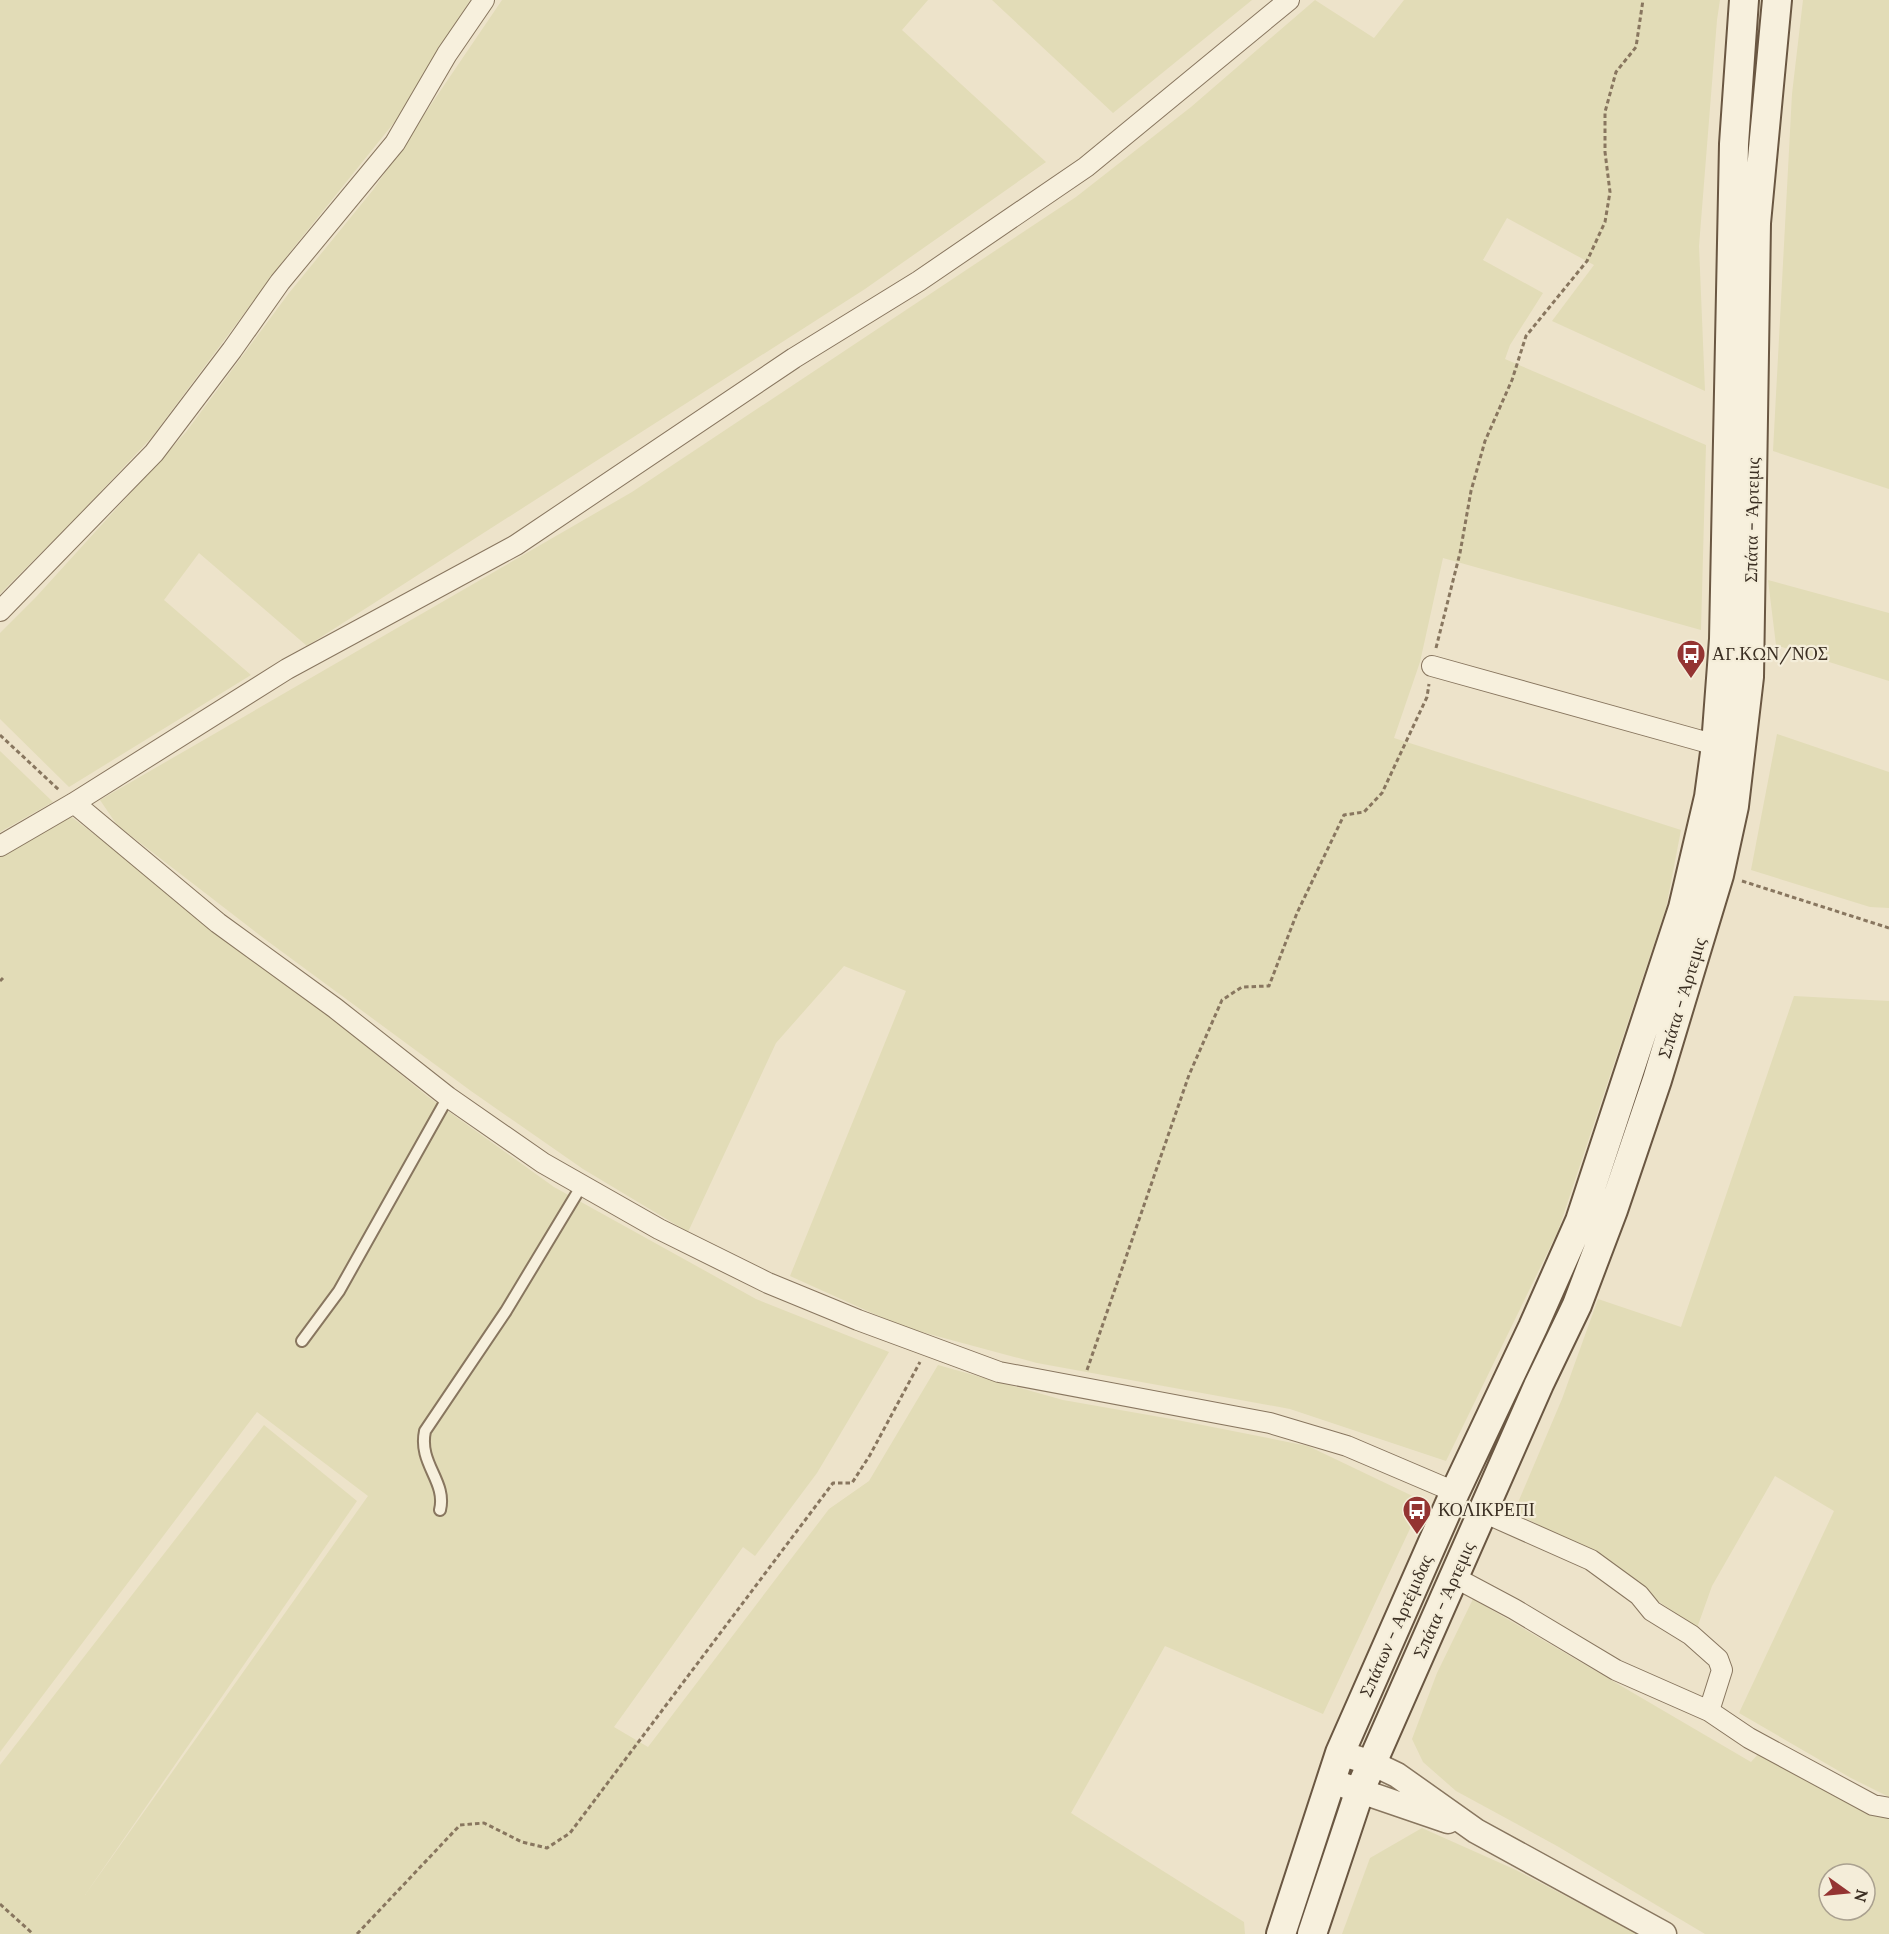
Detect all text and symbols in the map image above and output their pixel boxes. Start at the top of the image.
street label: Σπάτα - Άρτεμις [1739,457,1764,583]
bus stop icon: ΑΓ.ΚΩΝ/ΝΟΣ [1675,638,1707,680]
place label: ΑΓ.ΚΩΝ/ΝΟΣ [1712,642,1828,665]
street label: Σπάτα - Άρτεμις [1652,935,1711,1061]
bus stop icon: ΚΟΛΙΚΡΕΠΙ [1401,1494,1433,1536]
place label: ΚΟΛΙΚΡΕΠΙ [1438,1498,1535,1521]
street label: Σπάτα - Άρτεμις [1408,1538,1479,1662]
street label: Σπάτων - Αρτέμιδας [1354,1551,1437,1701]
north arrow [1817,1862,1877,1922]
text: N [1850,1887,1873,1904]

